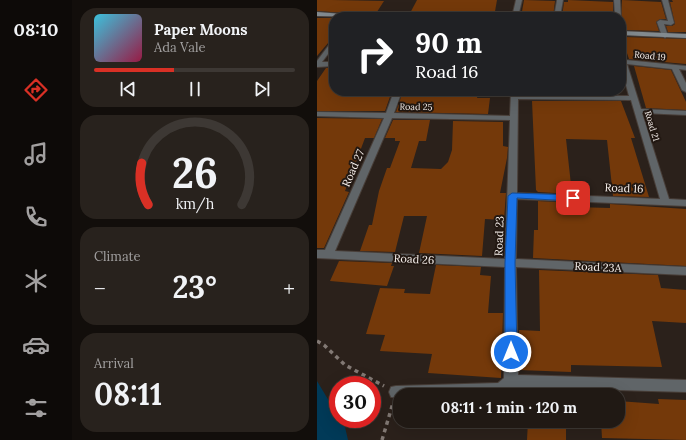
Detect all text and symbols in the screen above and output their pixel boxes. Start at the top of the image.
text: 08:10 [14,18,59,41]
text: Paper Moons [154,20,248,39]
text: 90 m [415,25,482,61]
icon: right [349,28,401,80]
text: Ada Vale [154,39,206,56]
street label: Road 19 [634,49,666,62]
text: Road 16 [415,60,478,83]
icon: directions [22,76,50,104]
icon: previous [117,78,139,100]
icon: pause [184,78,206,100]
icon: next [251,78,273,100]
street label: Road 25 [399,101,433,112]
street label: Road 21 [643,109,662,142]
icon: music [22,140,50,168]
text: 26 [171,145,218,198]
street label: Road 27 [339,147,367,189]
street label: Road 16 [604,180,644,196]
pin [556,181,590,215]
icon: arrive [562,187,584,209]
text: km/h [175,194,214,213]
icon: phone [22,203,50,231]
street label: Road 23 [491,216,507,256]
text: Climate [94,248,141,265]
street label: Road 26 [393,251,435,267]
street label: Road 23A [574,259,623,275]
icon: climate [22,267,50,295]
text: 23° [172,268,217,306]
text: − [94,274,106,302]
text: + [283,274,295,302]
icon: car [22,331,50,359]
position arrow [490,331,532,373]
text: Arrival [94,355,134,372]
text: 08:11 [94,375,162,413]
speed limit sign: 30 [329,376,381,428]
icon: filters [22,394,50,422]
text: 08:11 · 1 min · 120 m [441,398,577,417]

